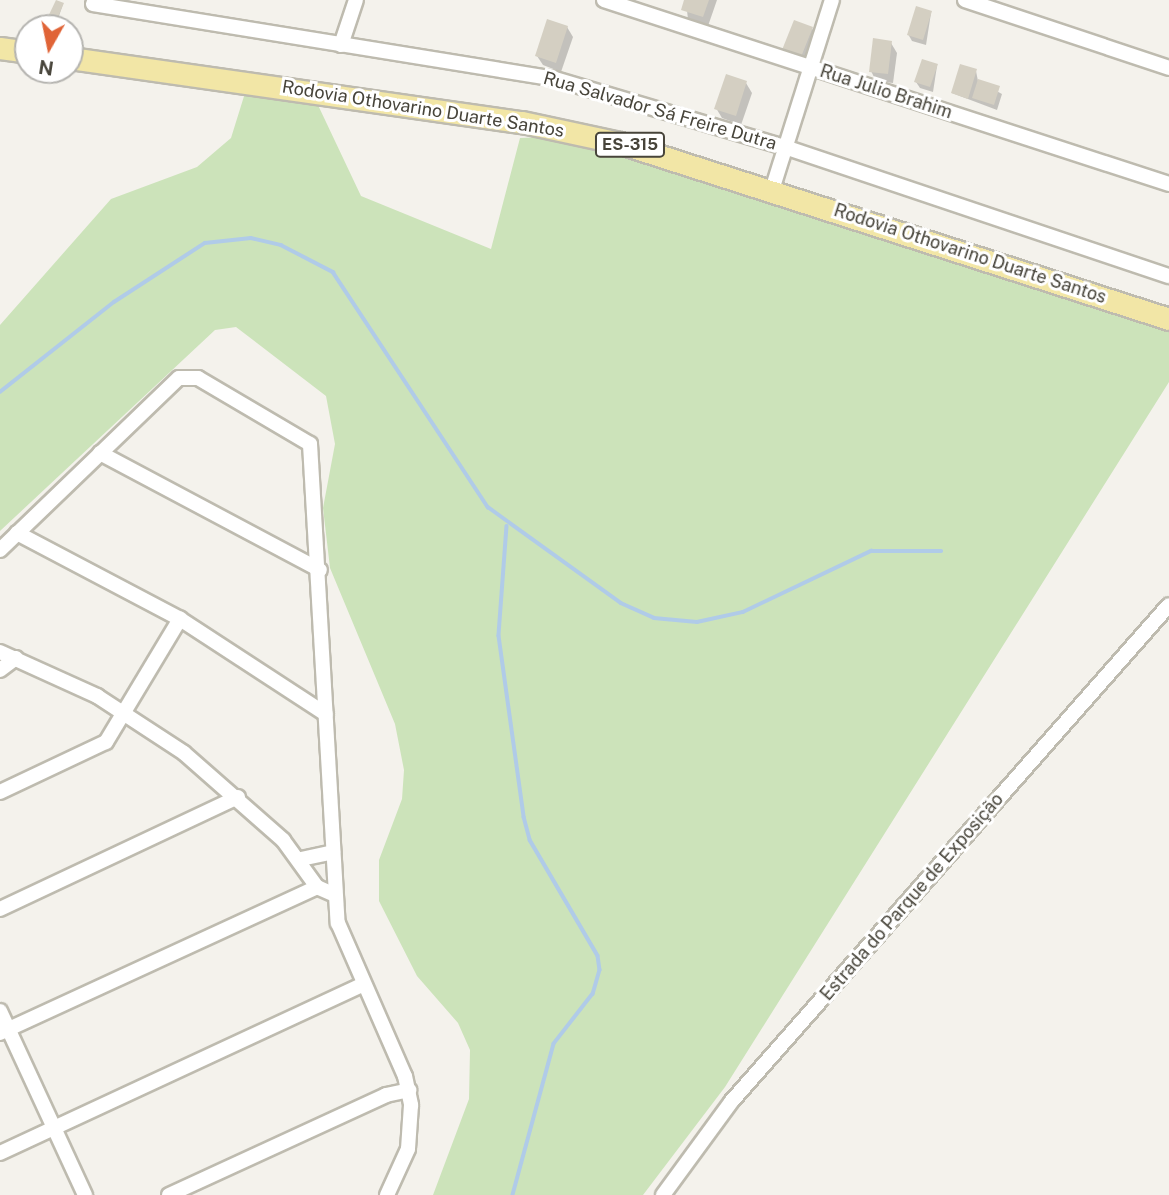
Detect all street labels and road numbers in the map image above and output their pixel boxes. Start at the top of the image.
street label: Rua Julio Brahim [817,60,955,124]
street label: Rua Salvador Sá Freire Dutra [541,67,779,155]
street label: Rodovia Othovarino Duarte Santos [280,76,566,142]
road number: ES-315 [593,132,667,158]
street label: Rodovia Othovarino Duarte Santos [831,200,1109,308]
street label: Estrada do Parque de Exposição [816,789,1008,1005]

